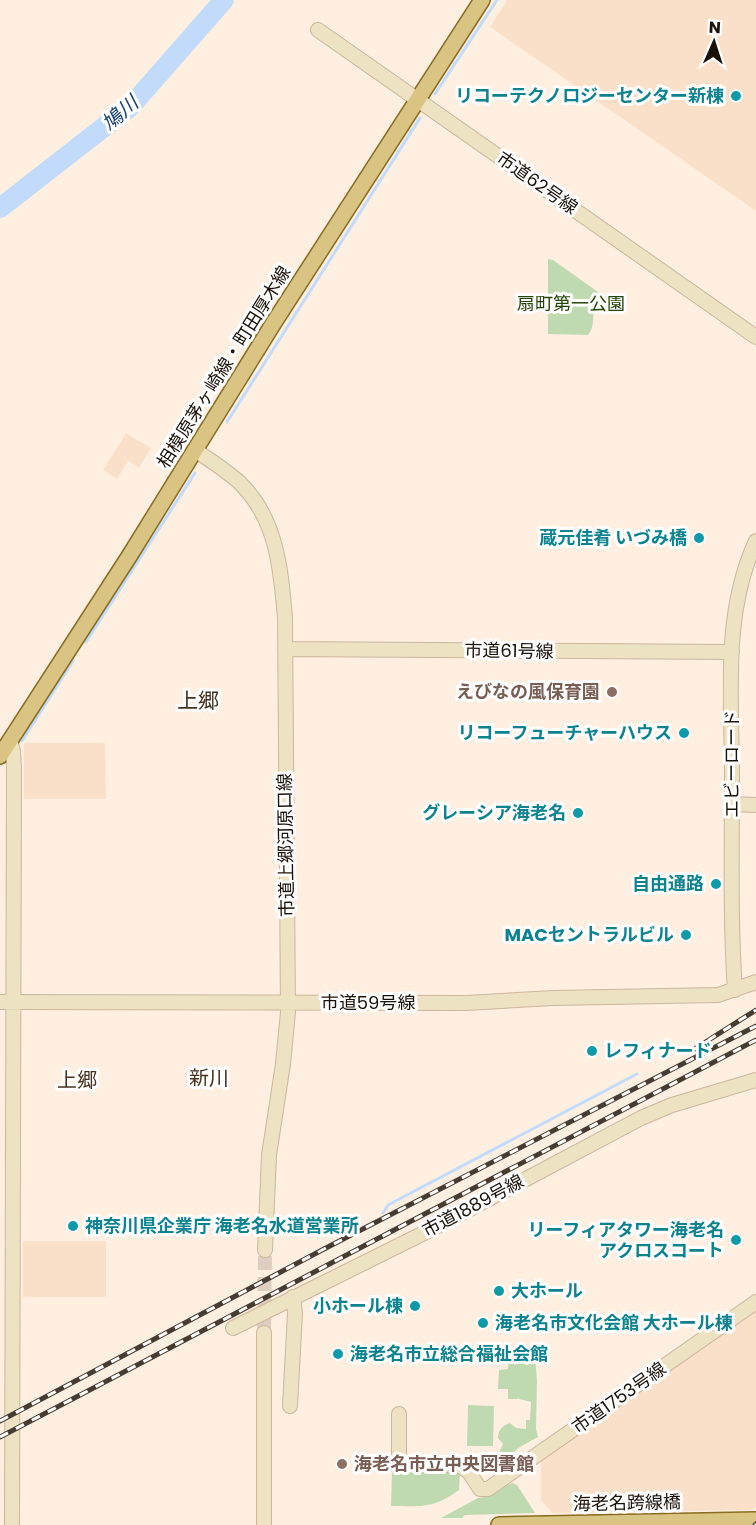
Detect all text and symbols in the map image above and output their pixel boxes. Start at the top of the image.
north arrow [684,12,744,72]
text: N [708,16,721,39]
place label: リコーテクノロジーセンター新棟 [455,83,724,108]
water label: 鳩川 [96,88,146,137]
marker: リコーテクノロジーセンター新棟 [729,89,743,103]
street label: 市道62号線 [492,145,583,220]
street label: 相模原茅ヶ崎線・町田厚木線 [151,261,296,473]
park label: 扇町第一公園 [517,291,625,316]
place label: 蔵元佳肴 いづみ橋 [539,525,687,550]
marker: 蔵元佳肴 いづみ橋 [692,531,706,545]
street label: 市道61号線 [464,637,554,664]
place label: えびなの風保育園 [456,679,600,704]
marker: えびなの風保育園 [605,685,619,699]
district label: 上郷 [177,686,219,715]
street label: エビーロード [719,710,744,818]
place label: リコーフューチャーハウス [458,720,672,745]
marker: リコーフューチャーハウス [677,726,691,740]
street label: 市道上郷河原口線 [272,773,299,917]
place label: グレーシア海老名 [422,800,566,825]
marker: グレーシア海老名 [571,806,585,820]
place label: 自由通路 [632,871,704,896]
marker: 自由通路 [709,877,723,891]
place label: MACセントラルビル [504,922,674,947]
marker: MACセントラルビル [679,928,693,942]
street label: 市道59号線 [321,990,415,1015]
place label: レフィナード [604,1038,712,1063]
marker: レフィナード [585,1044,599,1058]
district label: 新川 [189,1064,229,1092]
district label: 上郷 [57,1066,97,1094]
street label: 市道1889号線 [418,1168,528,1243]
place label: 神奈川県企業庁 海老名水道営業所 [85,1213,359,1238]
place label: リーフィアタワー海老名 アクロスコート [527,1217,724,1263]
marker: 神奈川県企業庁 海老名水道営業所 [66,1219,80,1233]
marker: リーフィアタワー海老名 アクロスコート [729,1233,743,1247]
place label: 大ホール [511,1278,583,1303]
marker: 大ホール [492,1284,506,1298]
place label: 小ホール棟 [313,1293,403,1318]
marker: 小ホール棟 [408,1299,422,1313]
place label: 海老名市文化会館 大ホール棟 [495,1310,733,1335]
marker: 海老名市文化会館 大ホール棟 [476,1316,490,1330]
place label: 海老名市立総合福祉会館 [350,1341,548,1366]
marker: 海老名市立総合福祉会館 [331,1347,345,1361]
street label: 市道1753号線 [567,1356,671,1439]
place label: 海老名市立中央図書館 [354,1451,534,1476]
marker: 海老名市立中央図書館 [335,1457,349,1471]
street label: 海老名跨線橋 [573,1489,681,1516]

